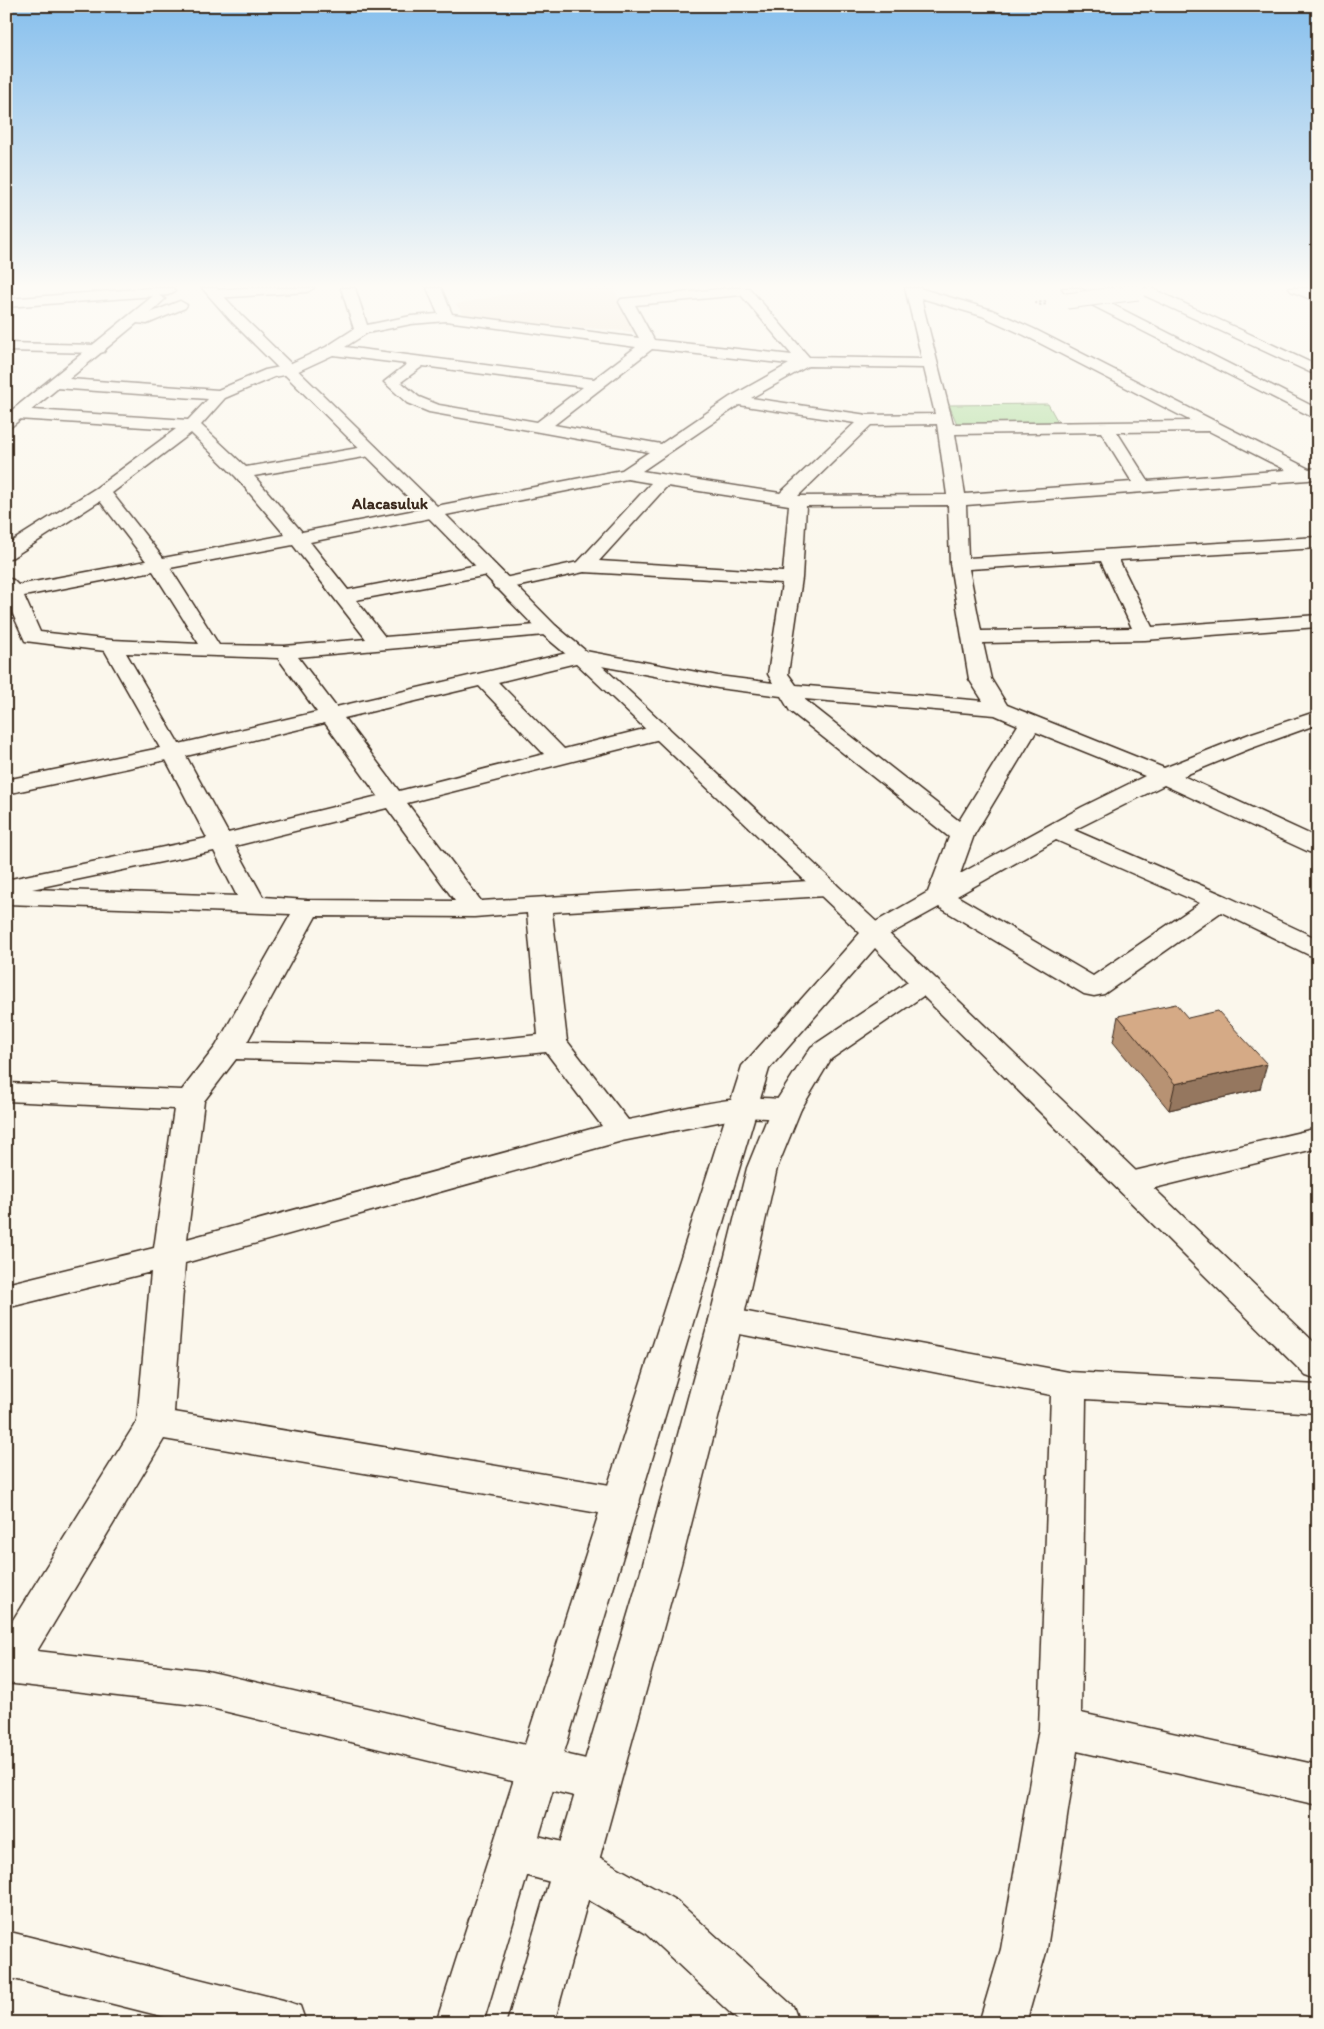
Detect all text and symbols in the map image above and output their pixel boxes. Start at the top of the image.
district label: Alacasuluk [351,494,429,513]

